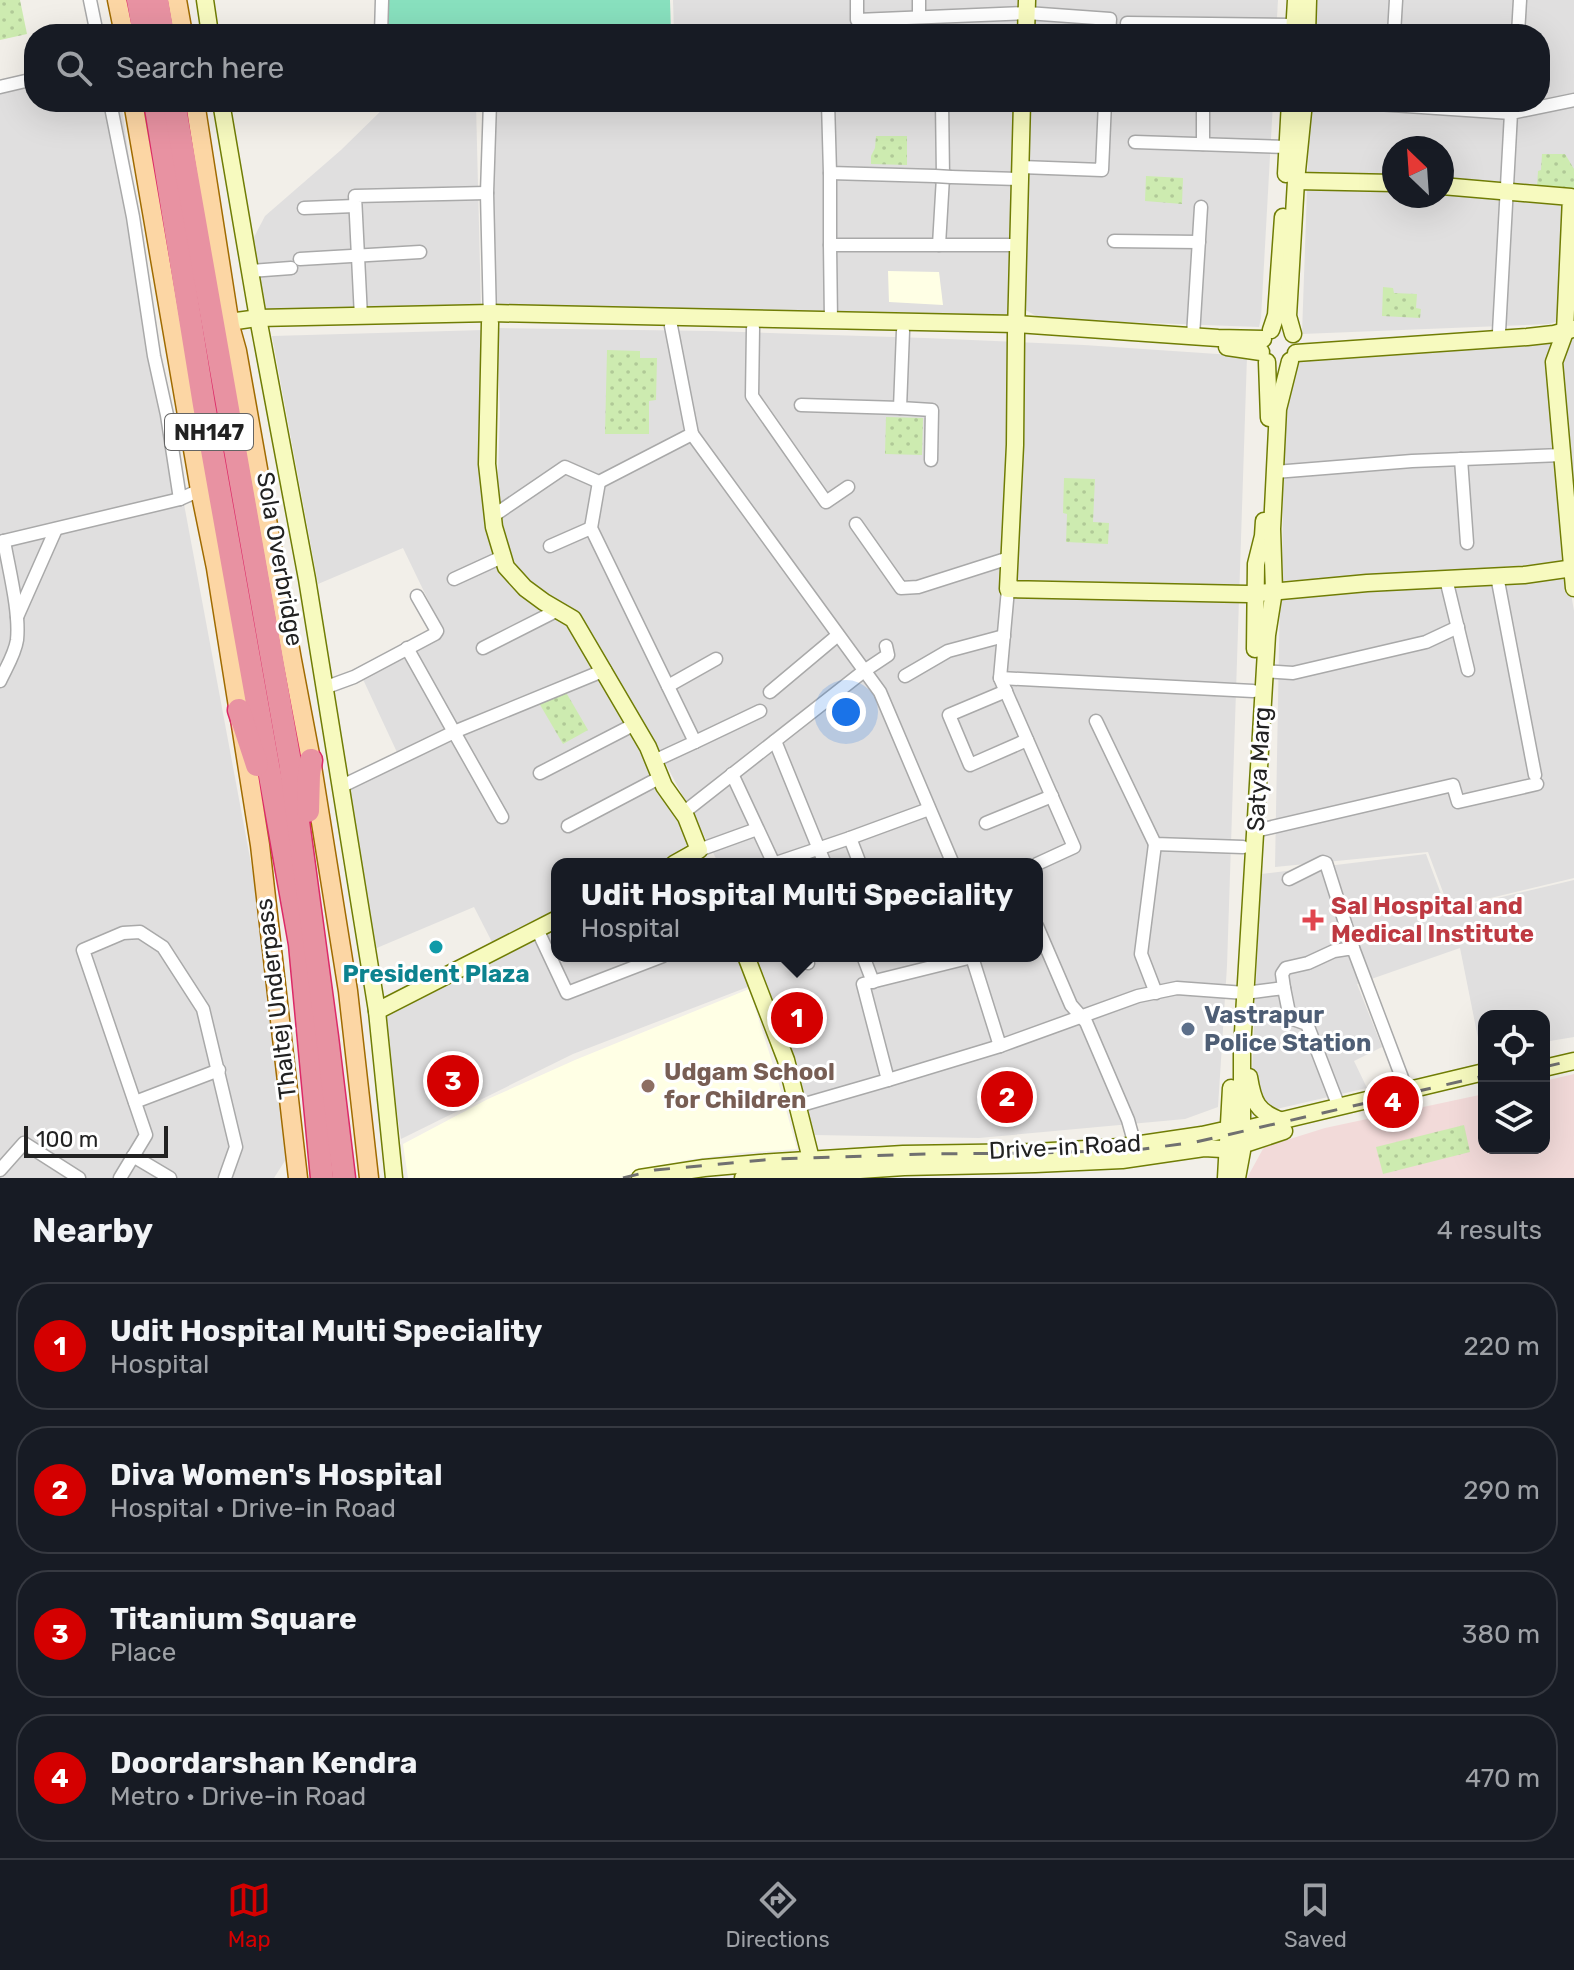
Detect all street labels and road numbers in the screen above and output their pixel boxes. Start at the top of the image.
road number: NH147 [165,414,253,450]
street label: Sola Overbridge [251,470,309,648]
street label: Satya Marg [1242,706,1276,832]
street label: Thaltej Underpass [250,897,302,1101]
street label: Drive-in Road [988,1129,1142,1165]

